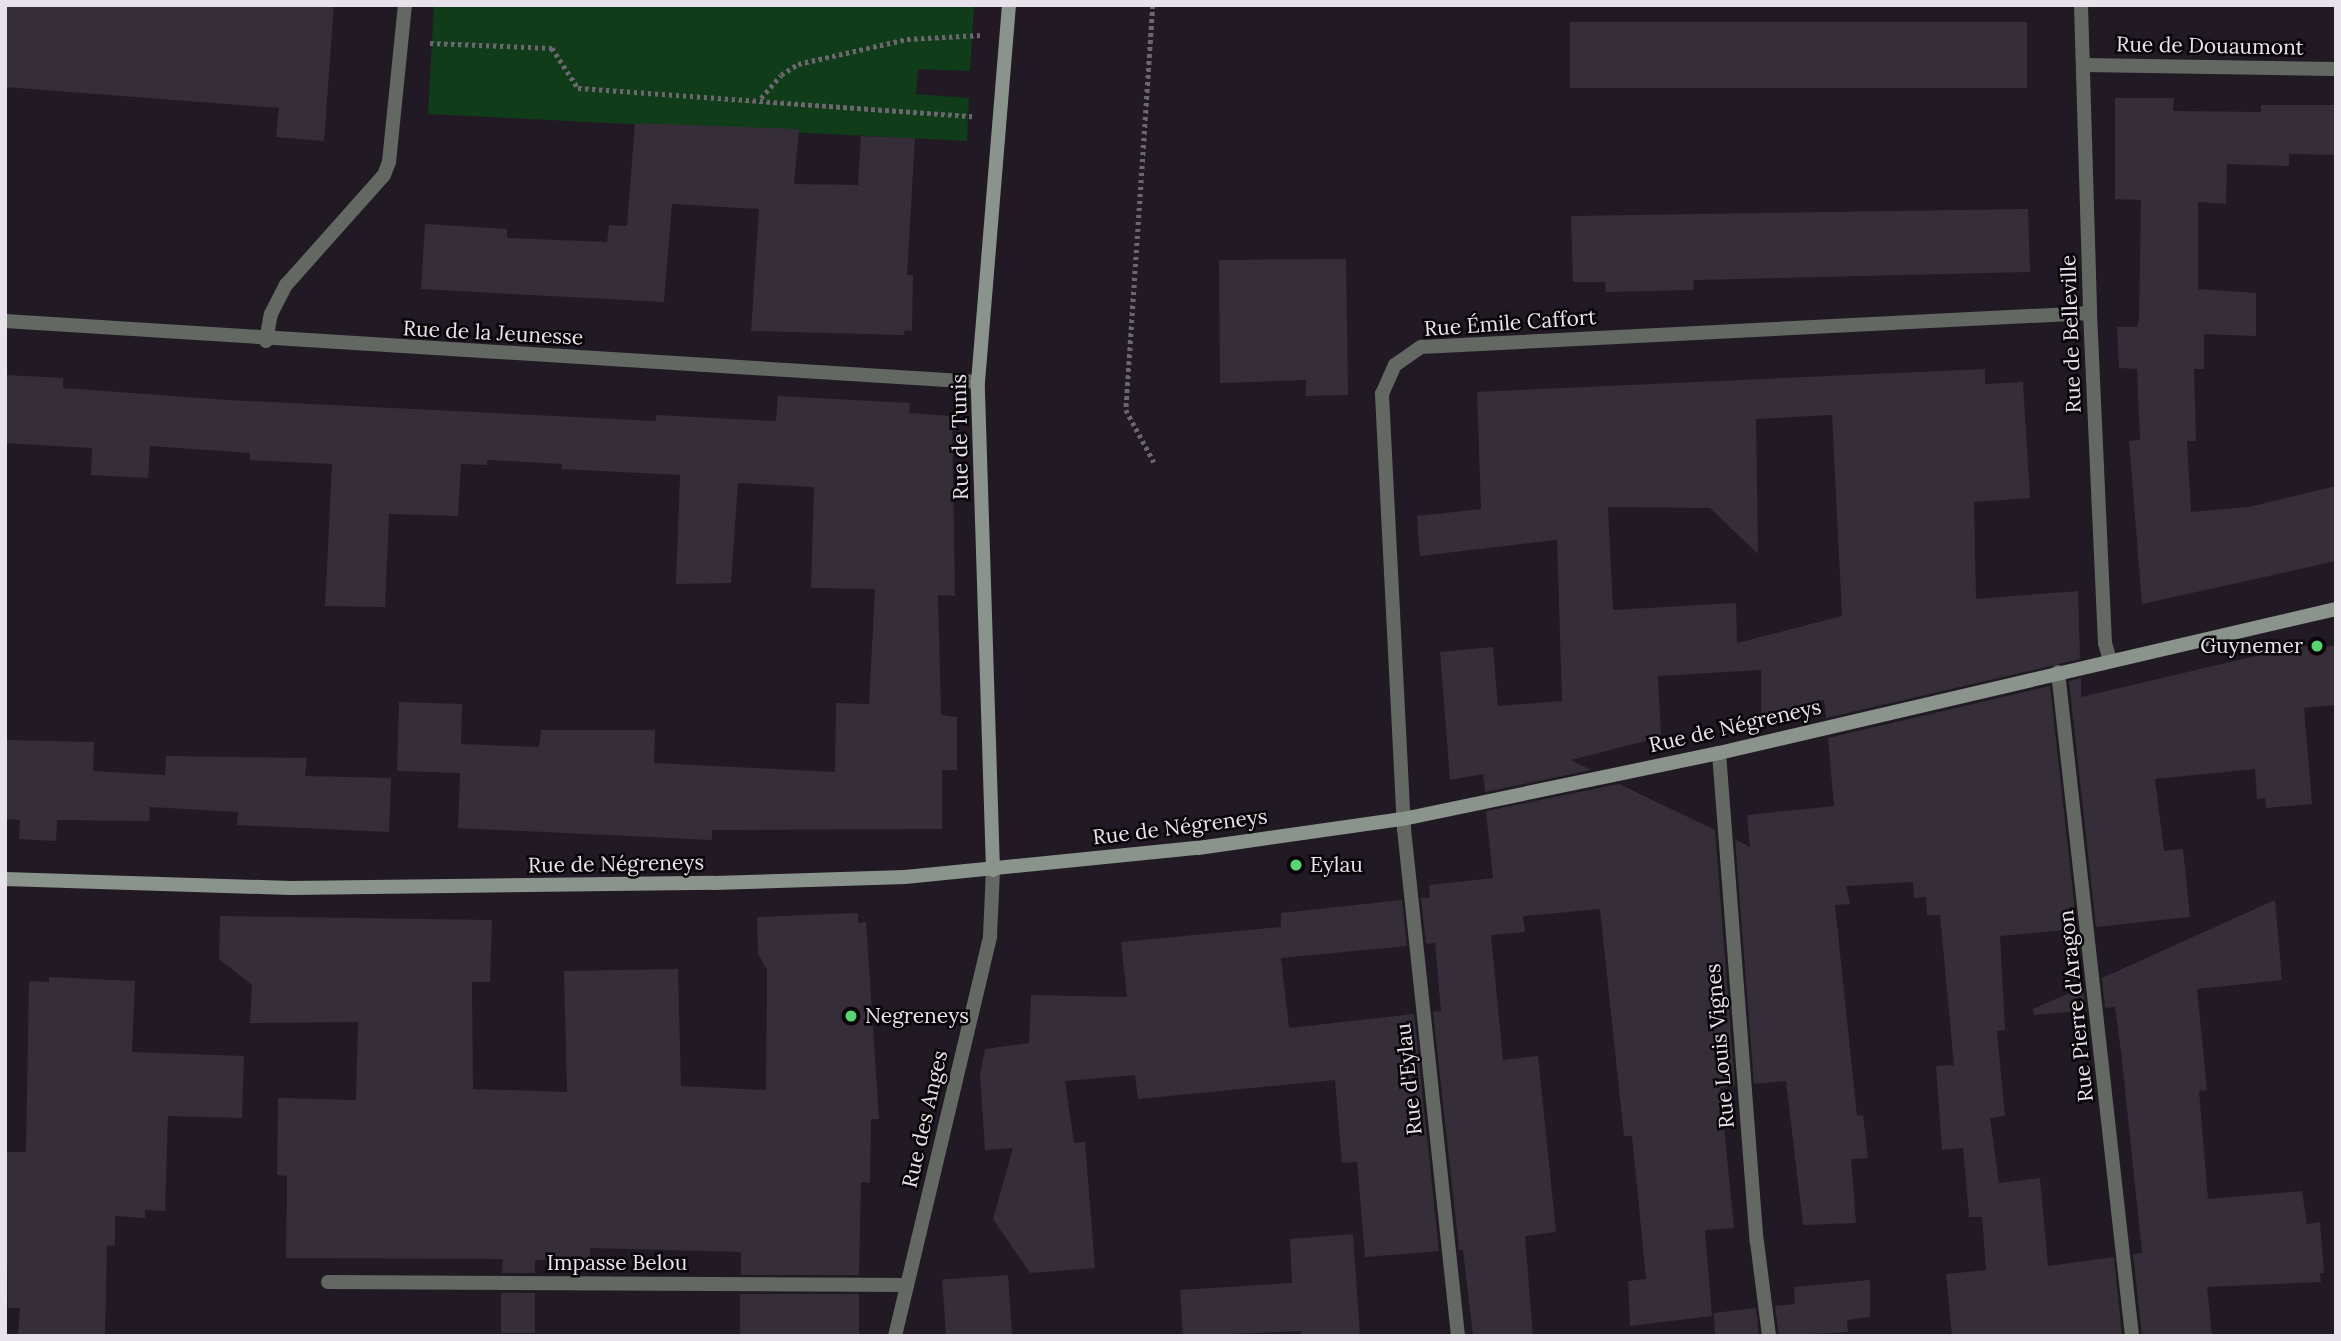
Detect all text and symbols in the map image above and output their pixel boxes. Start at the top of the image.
street label: Rue de Douaumont [2116,32,2304,60]
street label: Rue de Belleville [2056,254,2086,414]
street label: Rue Émile Caffort [1423,304,1597,342]
street label: Rue de la Jeunesse [402,316,584,350]
street label: Rue de Tunis [946,374,974,500]
place label: Guynemer [2200,633,2303,659]
marker: Guynemer [2309,638,2325,654]
street label: Rue de Négreneys [1646,694,1824,758]
street label: Rue de Négreneys [1091,804,1269,850]
street label: Rue de Négreneys [528,850,704,878]
place label: Eylau [1310,852,1363,878]
marker: Eylau [1288,857,1304,873]
street label: Rue Pierre d'Aragon [2053,909,2099,1103]
street label: Rue Louis Vignes [1700,962,1740,1130]
place label: Negreneys [865,1003,969,1029]
marker: Negreneys [843,1008,859,1024]
street label: Rue d'Eylau [1391,1022,1427,1136]
street label: Rue des Anges [897,1048,953,1190]
street label: Impasse Belou [547,1250,687,1276]

